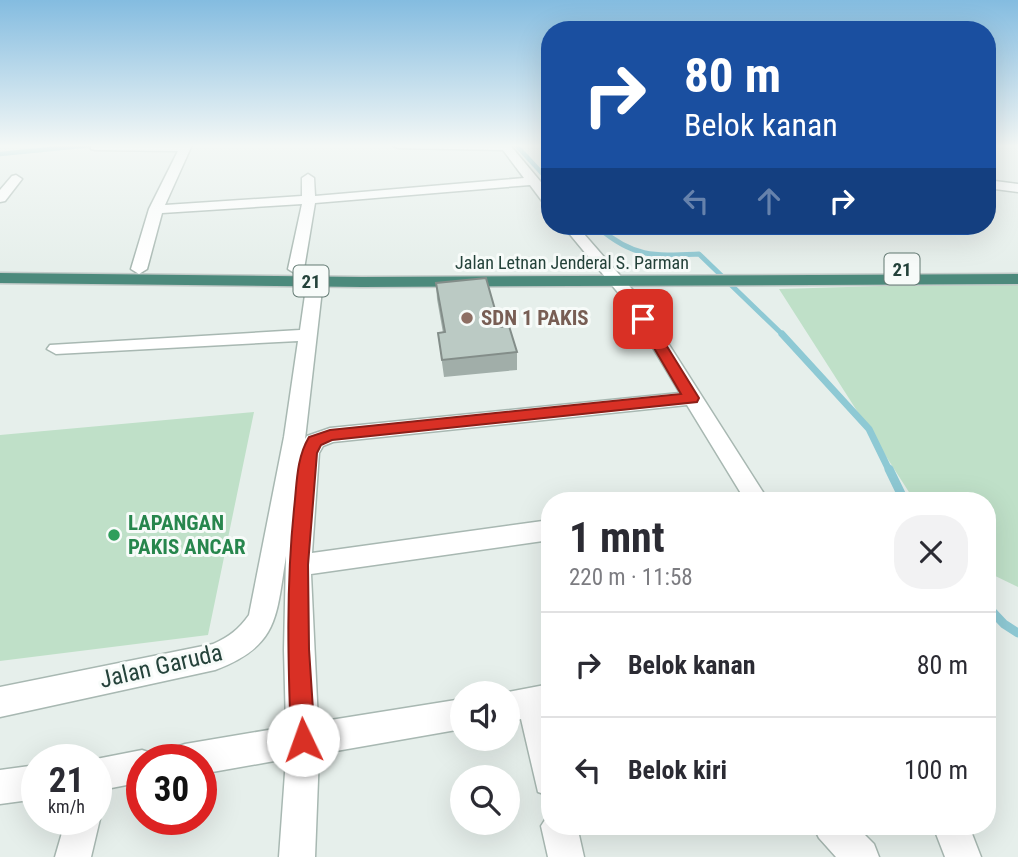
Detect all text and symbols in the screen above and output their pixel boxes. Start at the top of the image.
text: 80 m [684,47,781,104]
icon: right [569,49,660,140]
text: Belok kanan [684,106,838,144]
icon: left [677,182,715,220]
icon: ahead [750,182,788,220]
icon: right [823,182,861,220]
street label: Jalan Letnan Jenderal S. Parman [455,252,689,273]
road number: 21 [884,254,920,284]
road number: 21 [294,266,328,296]
pin [613,289,673,349]
icon: arrive [624,300,662,338]
place label: SDN 1 PAKIS [481,306,589,330]
marker: SDN 1 PAKIS [459,310,475,326]
place label: LAPANGAN PAKIS ANCAR [128,511,246,559]
text: 1 mnt [569,513,665,562]
button: close [894,515,968,589]
marker: LAPANGAN PAKIS ANCAR [106,527,122,543]
text: 220 m · 11:58 [569,564,693,591]
street label: Jalan Garuda [97,638,225,694]
icon: right [569,646,607,684]
text: Belok kanan [628,650,755,680]
text: 80 m [917,650,968,680]
map controls [450,681,520,835]
button: sound [450,681,520,751]
position arrow [266,703,340,777]
speed limit sign: 30 [126,744,217,835]
icon: left [569,751,607,789]
text: Belok kiri [628,755,727,785]
text: 100 m [904,755,968,785]
text: 21 [49,760,84,801]
button: search [450,765,520,835]
text: km/h [48,796,85,817]

